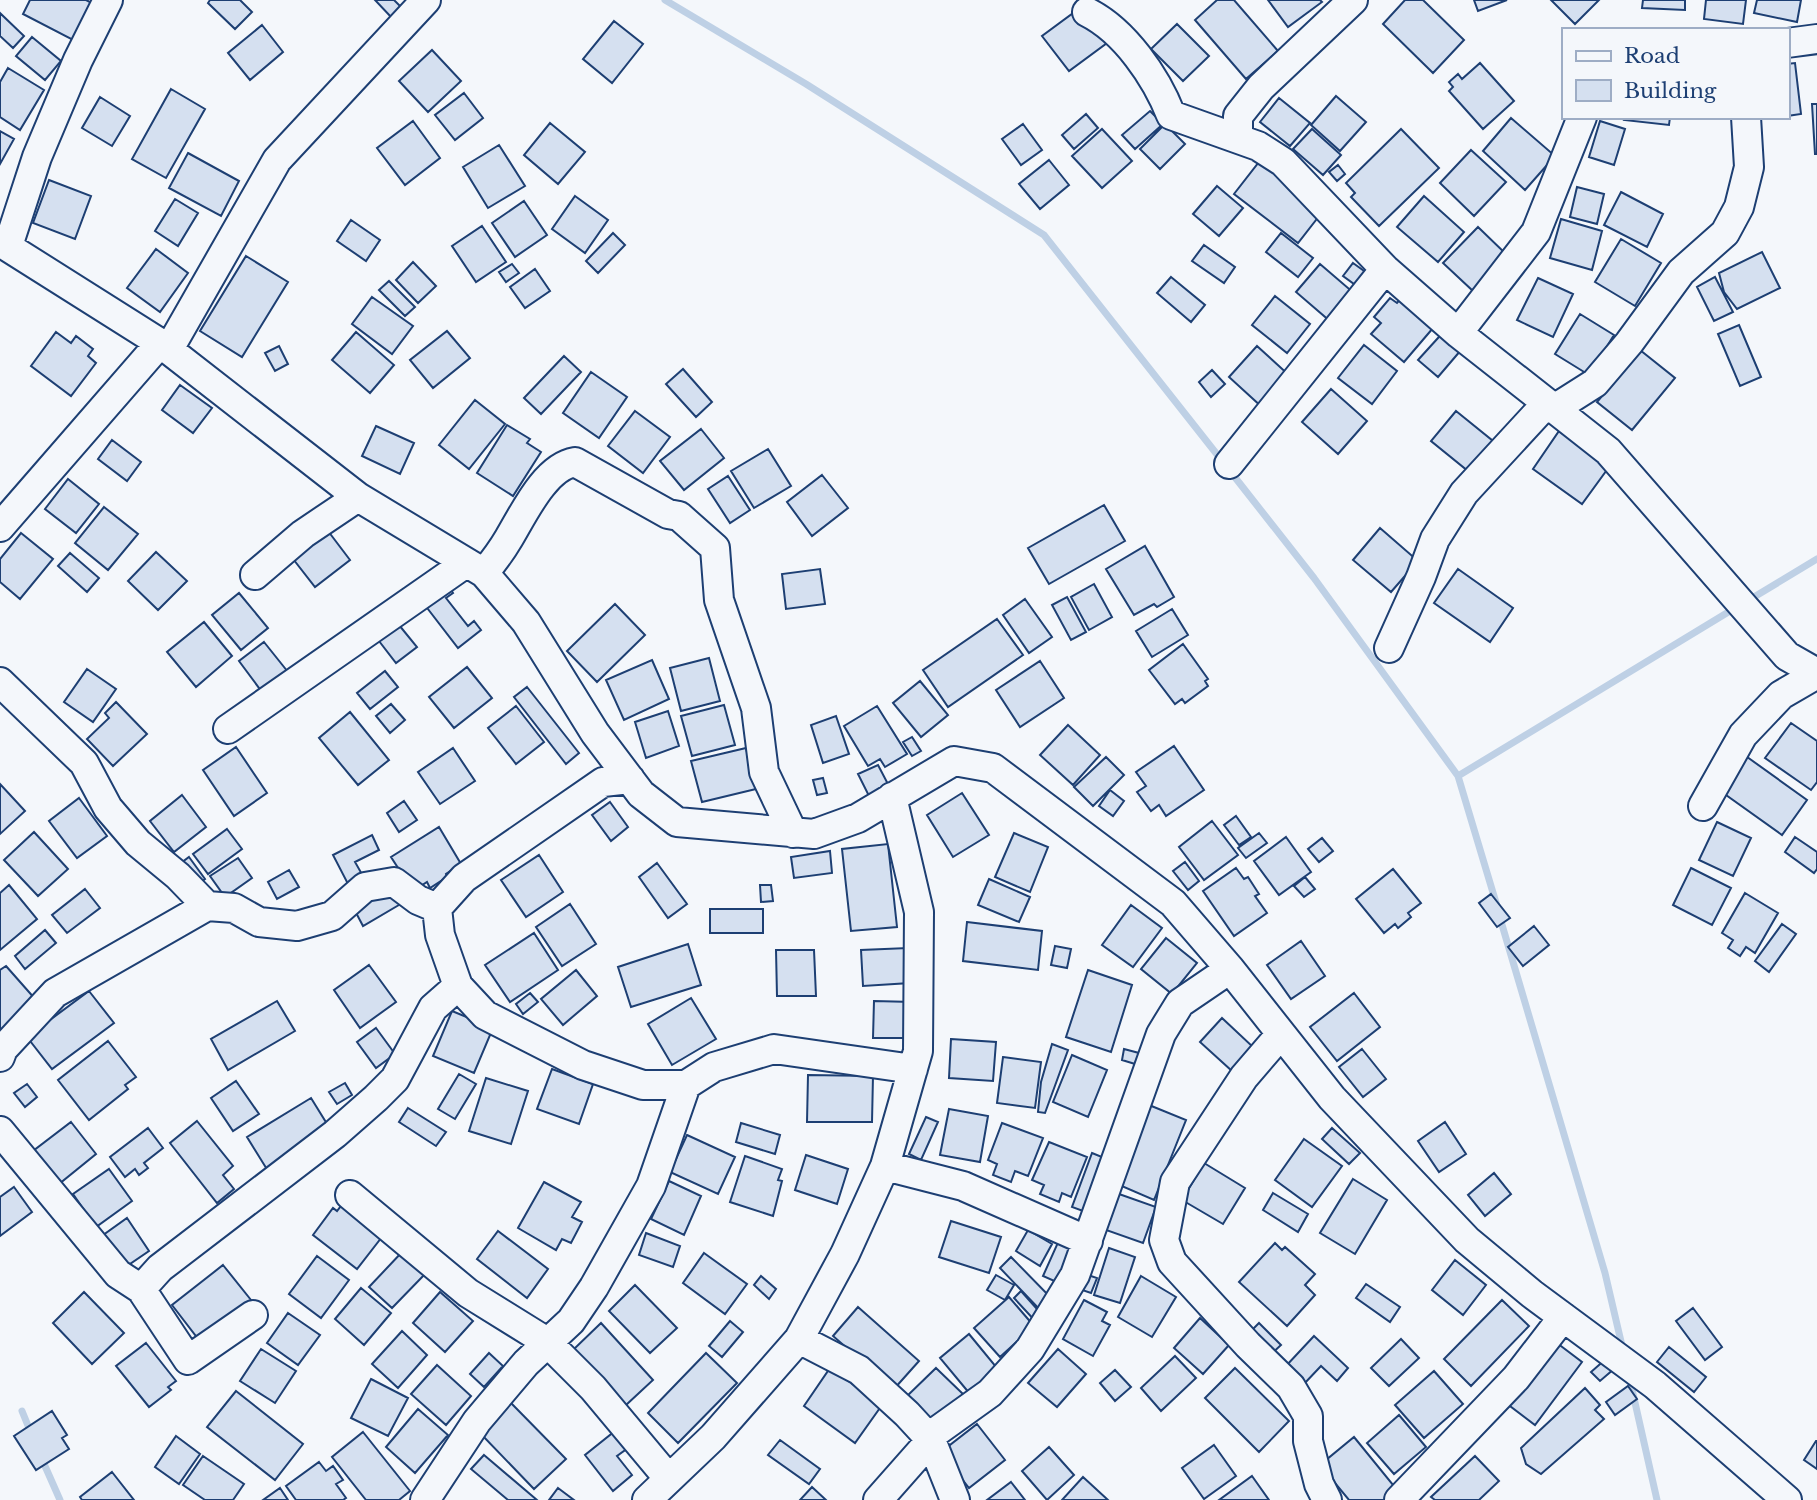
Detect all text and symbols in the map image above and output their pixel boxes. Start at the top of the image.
legend [1562,28,1789,119]
text: Road [1624,43,1680,69]
text: Building [1624,78,1717,104]

